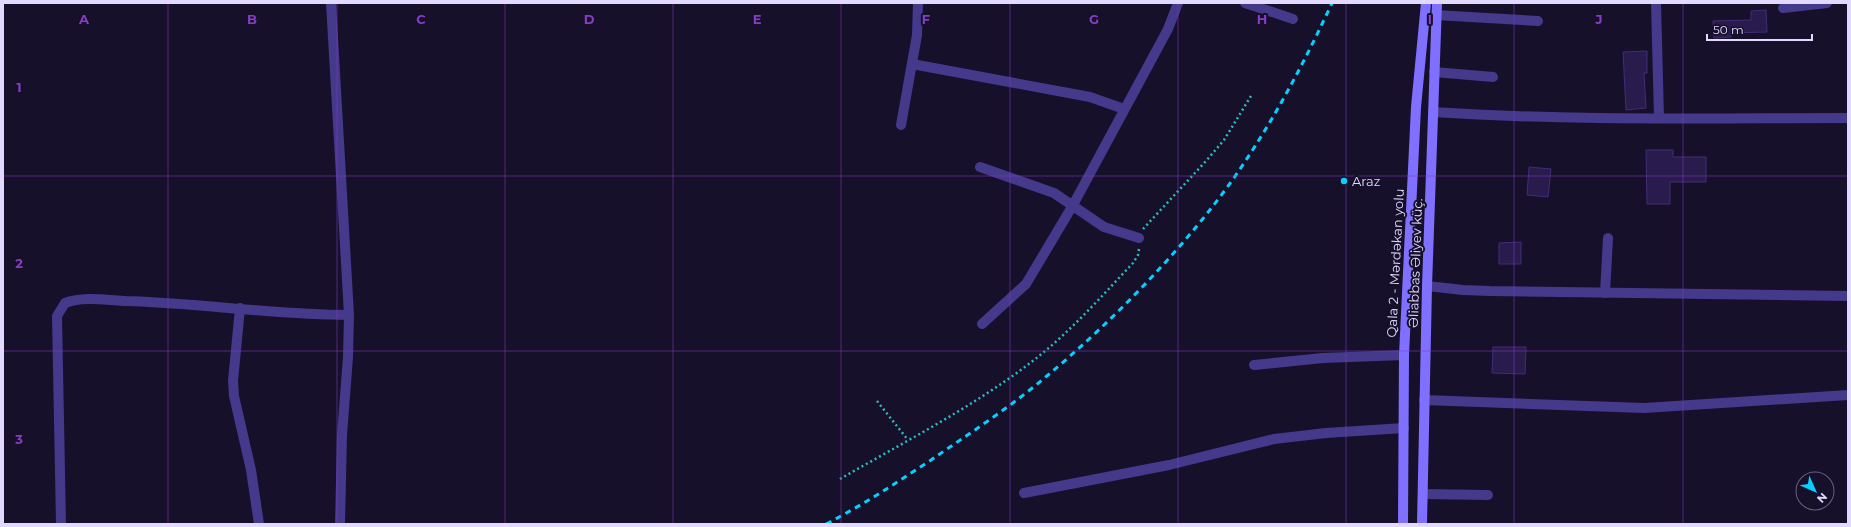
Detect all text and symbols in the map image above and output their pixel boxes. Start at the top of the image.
text: A [78,11,90,27]
text: B [247,11,257,27]
text: C [416,11,426,27]
text: D [584,11,595,27]
text: E [753,11,762,27]
text: F [922,11,930,27]
text: G [1089,11,1099,27]
text: H [1257,11,1267,27]
text: I [1428,11,1432,27]
text: J [1594,11,1603,27]
scale bar [1707,16,1812,42]
text: 50 m [1713,22,1744,37]
text: 1 [16,79,22,95]
place label: Araz [1352,173,1381,189]
marker: Araz [1339,176,1349,186]
street label: Qala 2 - Mərdəkan yolu [1383,188,1407,338]
street label: Əliabbas Əliyev küç. [1405,198,1425,328]
text: 2 [15,255,23,271]
text: 3 [14,431,23,447]
north arrow [1795,471,1835,511]
text: N [1814,490,1830,506]

